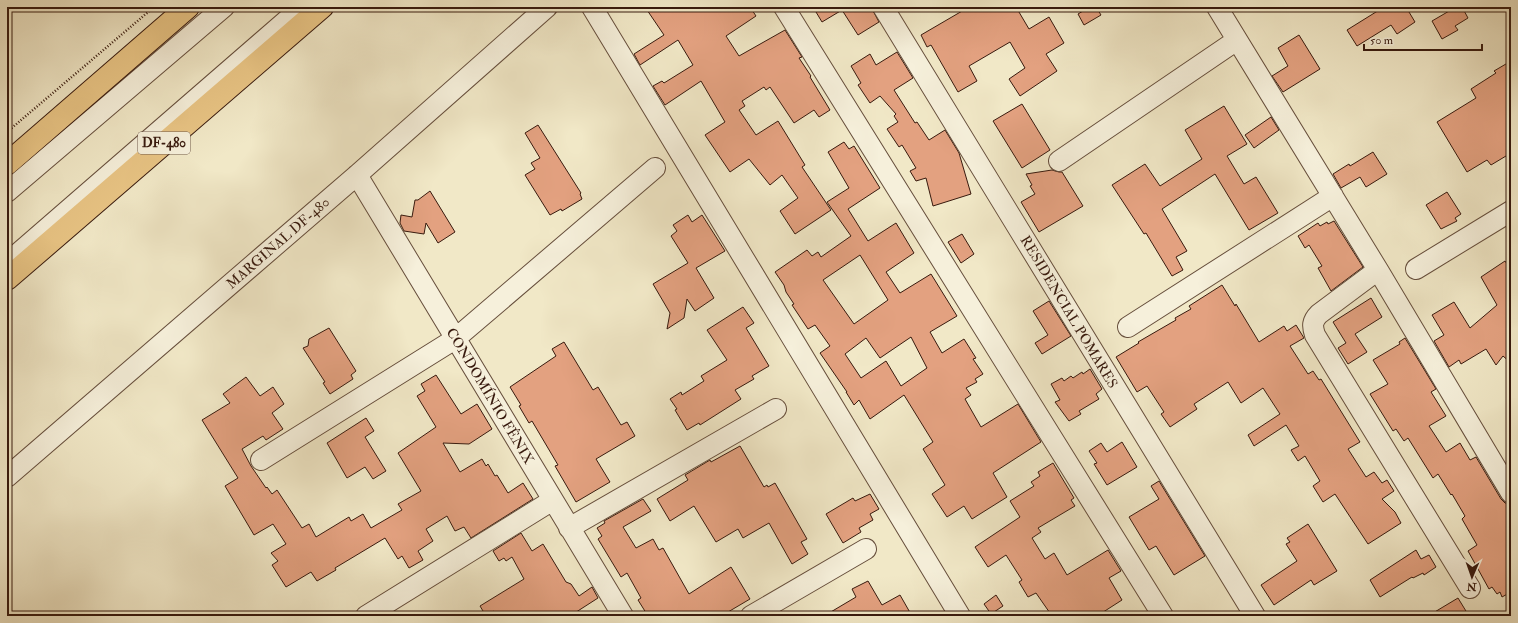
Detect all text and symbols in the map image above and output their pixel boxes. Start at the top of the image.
scale bar [1364,26,1482,52]
text: 50 m [1370,33,1394,48]
road number: DF-480 [138,132,190,154]
street label: MARGINAL DF-480 [223,194,333,292]
street label: RESIDENCIAL POMARES [1017,233,1121,391]
street label: CONDOMÍNIO FÊNIX [443,325,538,467]
north arrow [1452,557,1492,597]
text: N [1465,580,1478,593]

